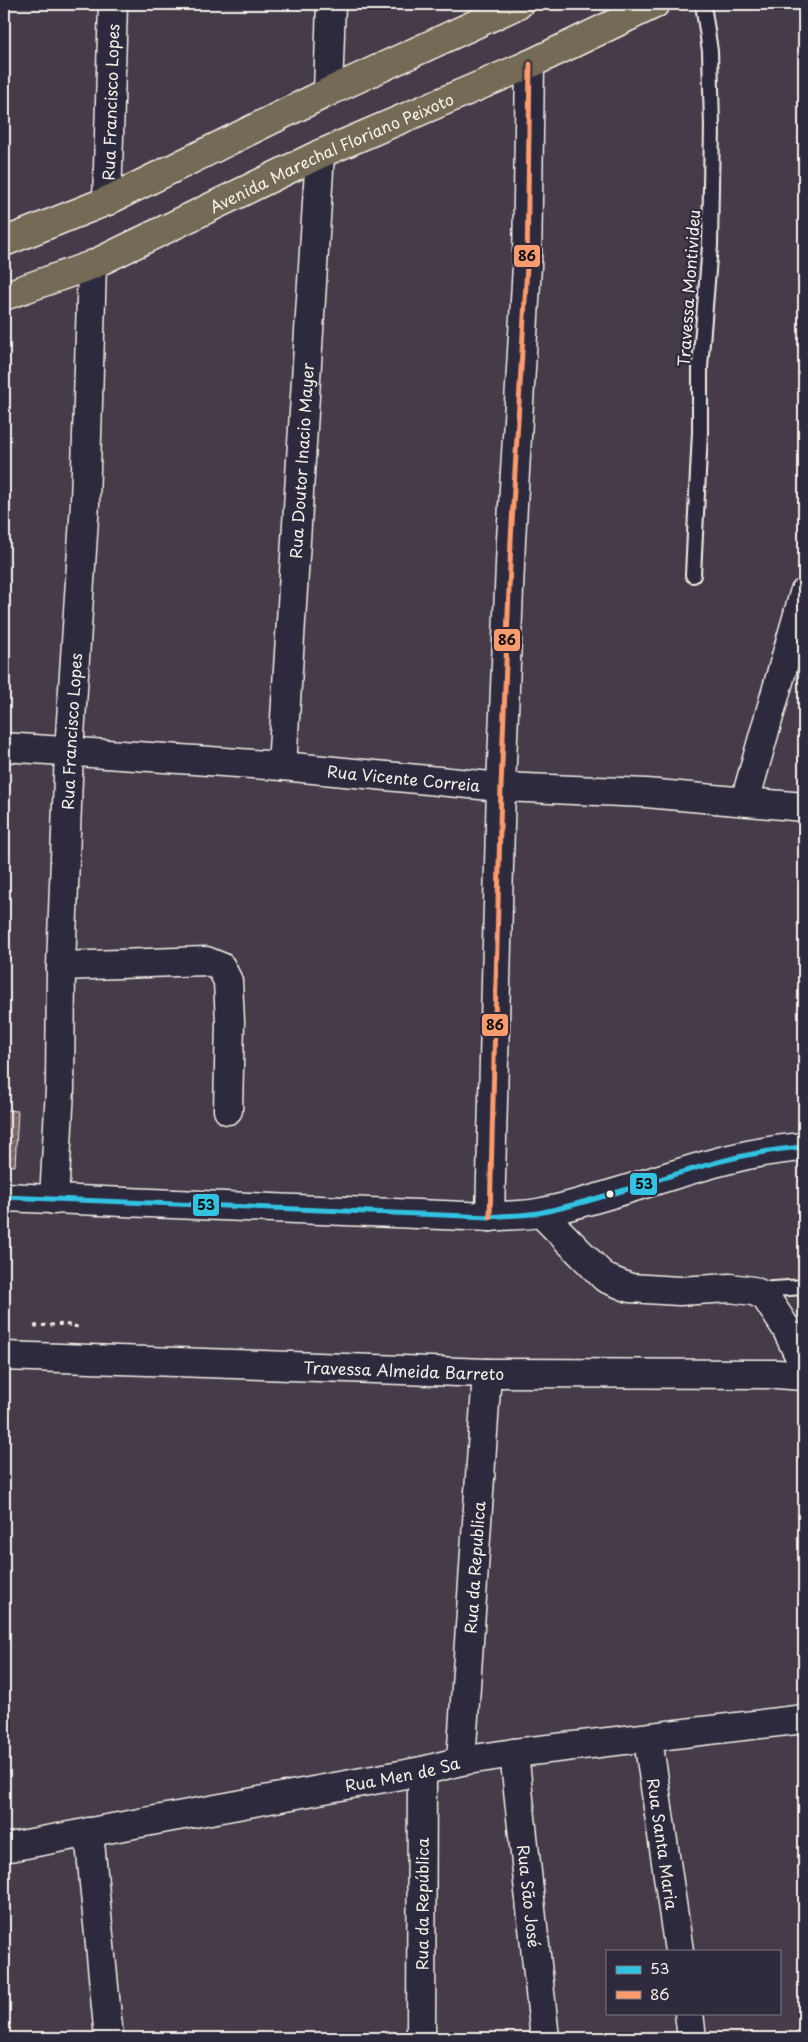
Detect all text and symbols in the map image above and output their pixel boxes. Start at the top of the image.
street label: Rua Francisco Lopes [96,23,124,181]
street label: Avenida Marechal Floriano Peixoto [205,86,457,218]
street label: Travessa Montivideu [671,209,705,367]
line badge: 86 [513,244,541,268]
text: 86 [518,245,536,266]
street label: Rua Doutor Inacio Mayer [283,361,319,559]
line badge: 86 [493,628,521,652]
text: 86 [498,629,516,650]
street label: Rua Francisco Lopes [55,652,87,810]
street label: Rua Vicente Correia [326,758,482,797]
line badge: 86 [481,1013,509,1037]
text: 86 [486,1014,504,1035]
line badge: 53 [629,1172,658,1196]
text: 53 [635,1173,653,1194]
unlabelled marker [605,1189,615,1199]
line badge: 53 [192,1193,220,1217]
text: 53 [197,1194,215,1215]
street label: Travessa Almeida Barreto [303,1355,504,1385]
street label: Rua da Republica [458,1501,490,1634]
street label: Rua Men de Sa [343,1750,462,1797]
street label: Rua Santa Maria [642,1777,685,1911]
street label: Rua da República [409,1838,434,1970]
street label: Rua São José [512,1844,547,1949]
legend [606,1950,780,2014]
text: 53 [650,1956,669,1979]
text: 86 [650,1982,669,2005]

